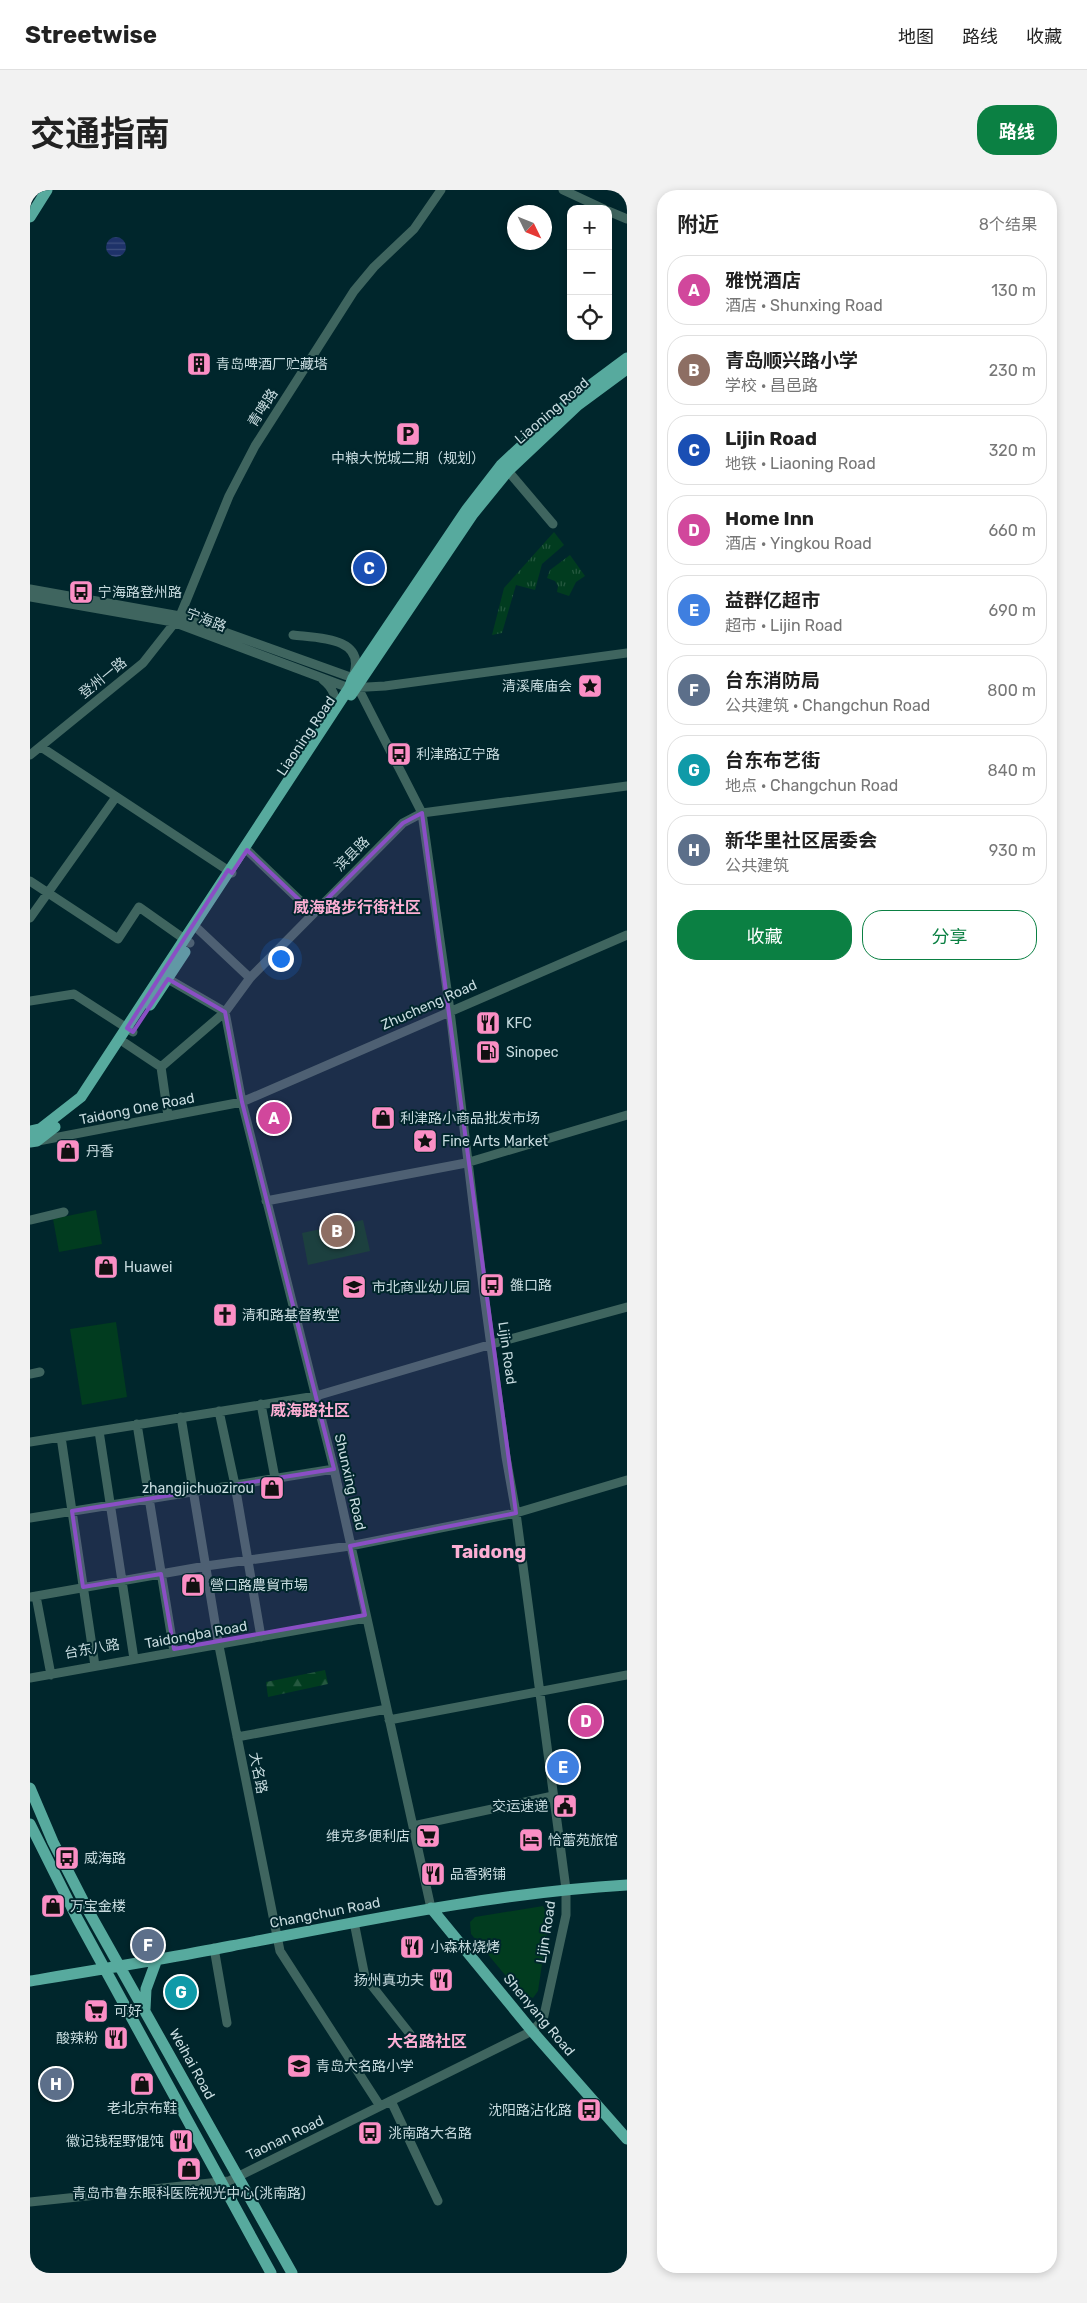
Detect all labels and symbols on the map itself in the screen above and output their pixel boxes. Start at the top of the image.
north arrow [507,205,552,250]
building icon: 青岛啤酒厂贮藏塔 [186,351,212,377]
place label: 青岛啤酒厂贮藏塔 [216,356,328,373]
street label: Liaoning Road [512,374,592,448]
street label: 青啤路 [244,386,282,430]
parking icon: 中粮大悦城二期（规划） [395,421,421,447]
place label: 中粮大悦城二期（规划） [331,450,485,467]
pin: C [353,549,385,587]
bus stop icon: 宁海路登州路 [68,579,94,605]
place label: 宁海路登州路 [98,584,182,601]
street label: 宁海路 [183,605,229,635]
street label: 登州一路 [76,654,130,702]
place icon: 清溪庵庙会 [577,673,603,699]
place label: 清溪庵庙会 [502,678,572,695]
street label: Liaoning Road [273,693,339,779]
bus stop icon: 利津路辽宁路 [386,741,412,767]
place label: 利津路辽宁路 [416,746,500,763]
street label: 滨县路 [331,833,373,875]
district label: 威海路步行街社区 [293,898,421,917]
your location [268,946,294,972]
street label: Zhucheng Road [379,976,479,1034]
restaurant icon: KFC [475,1010,501,1036]
place label: KFC [506,1015,532,1032]
fuel station icon: Sinopec [475,1039,501,1065]
place label: Sinopec [506,1044,559,1061]
street label: Taidong One Road [78,1089,196,1129]
pin: A [258,1099,290,1137]
shop icon: 利津路小商品批发市场 [370,1105,396,1131]
place label: 利津路小商品批发市场 [400,1110,540,1127]
place icon: Fine Arts Market [412,1128,438,1154]
place label: Fine Arts Market [442,1133,549,1150]
shop icon: 丹香 [55,1138,81,1164]
place label: 丹香 [86,1143,114,1160]
pin: B [321,1212,353,1250]
shop icon: Huawei [93,1254,119,1280]
place label: Huawei [124,1259,172,1276]
bus stop icon: 雒口路 [479,1272,505,1298]
school or university icon: 市北商业幼儿园 [341,1274,367,1300]
place label: 雒口路 [510,1277,552,1294]
place label: 市北商业幼儿园 [372,1279,470,1296]
church icon: 清和路基督教堂 [212,1302,238,1328]
place label: 清和路基督教堂 [242,1307,340,1324]
street label: Lijin Road [494,1320,520,1386]
district label: 威海路社区 [270,1401,350,1420]
street label: Shunxing Road [331,1432,369,1532]
shop icon: zhangjichuozirou [259,1475,285,1501]
place label: zhangjichuozirou [142,1480,254,1497]
district label: Taidong [452,1540,526,1563]
shop icon: 營口路農貿市場 [180,1572,206,1598]
place label: 營口路農貿市場 [210,1577,308,1594]
street label: Taidongba Road [143,1618,249,1652]
street label: 台东八路 [63,1636,121,1662]
pin: D [570,1702,602,1740]
pin: E [547,1748,579,1786]
street label: 大名路 [246,1751,270,1795]
public building icon: 交运速递 [552,1793,578,1819]
place label: 交运速递 [492,1798,548,1815]
supermarket icon: 维克多便利店 [415,1823,441,1849]
hotel icon: 恰蕾苑旅馆 [518,1827,544,1853]
place label: 维克多便利店 [326,1828,410,1845]
place label: 恰蕾苑旅馆 [548,1832,618,1849]
bus stop icon: 威海路 [54,1845,80,1871]
place label: 威海路 [84,1850,126,1867]
restaurant icon: 品香粥铺 [420,1861,446,1887]
place label: 品香粥铺 [450,1866,506,1883]
shop icon: 万宝金楼 [40,1893,66,1919]
street label: Changchun Road [268,1894,382,1932]
place label: 万宝金楼 [70,1898,126,1915]
street label: Lijin Road [533,1899,559,1965]
pin: F [132,1926,164,1964]
restaurant icon: 小森林烧烤 [399,1934,425,1960]
place label: 小森林烧烤 [430,1939,500,1956]
restaurant icon: 扬州真功夫 [428,1967,454,1993]
street label: Shenyang Road [500,1970,578,2060]
place label: 扬州真功夫 [354,1972,424,1989]
pin: G [165,1973,197,2011]
supermarket icon: 可好 [83,1998,109,2024]
place label: 可好 [114,2003,142,2020]
restaurant icon: 酸辣粉 [103,2025,129,2051]
street label: Weihai Road [166,2026,218,2102]
place label: 酸辣粉 [56,2030,98,2047]
district label: 大名路社区 [387,2032,467,2051]
school or university icon: 青岛大名路小学 [286,2053,312,2079]
place label: 青岛大名路小学 [316,2058,414,2075]
pin: H [40,2065,72,2103]
shop icon: 老北京布鞋 [129,2071,155,2097]
bus stop icon: 沈阳路沾化路 [576,2097,602,2123]
place label: 老北京布鞋 [107,2100,177,2117]
place label: 沈阳路沾化路 [488,2102,572,2119]
street label: Taonan Road [244,2112,326,2164]
bus stop icon: 洮南路大名路 [357,2120,383,2146]
place label: 洮南路大名路 [388,2125,472,2142]
restaurant icon: 徽记钱程野馄饨 [168,2128,194,2154]
place label: 徽记钱程野馄饨 [66,2133,164,2150]
shop icon: 青岛市鲁东眼科医院视光中心(洮南路) [176,2156,202,2182]
place label: 青岛市鲁东眼科医院视光中心(洮南路) [72,2185,306,2202]

